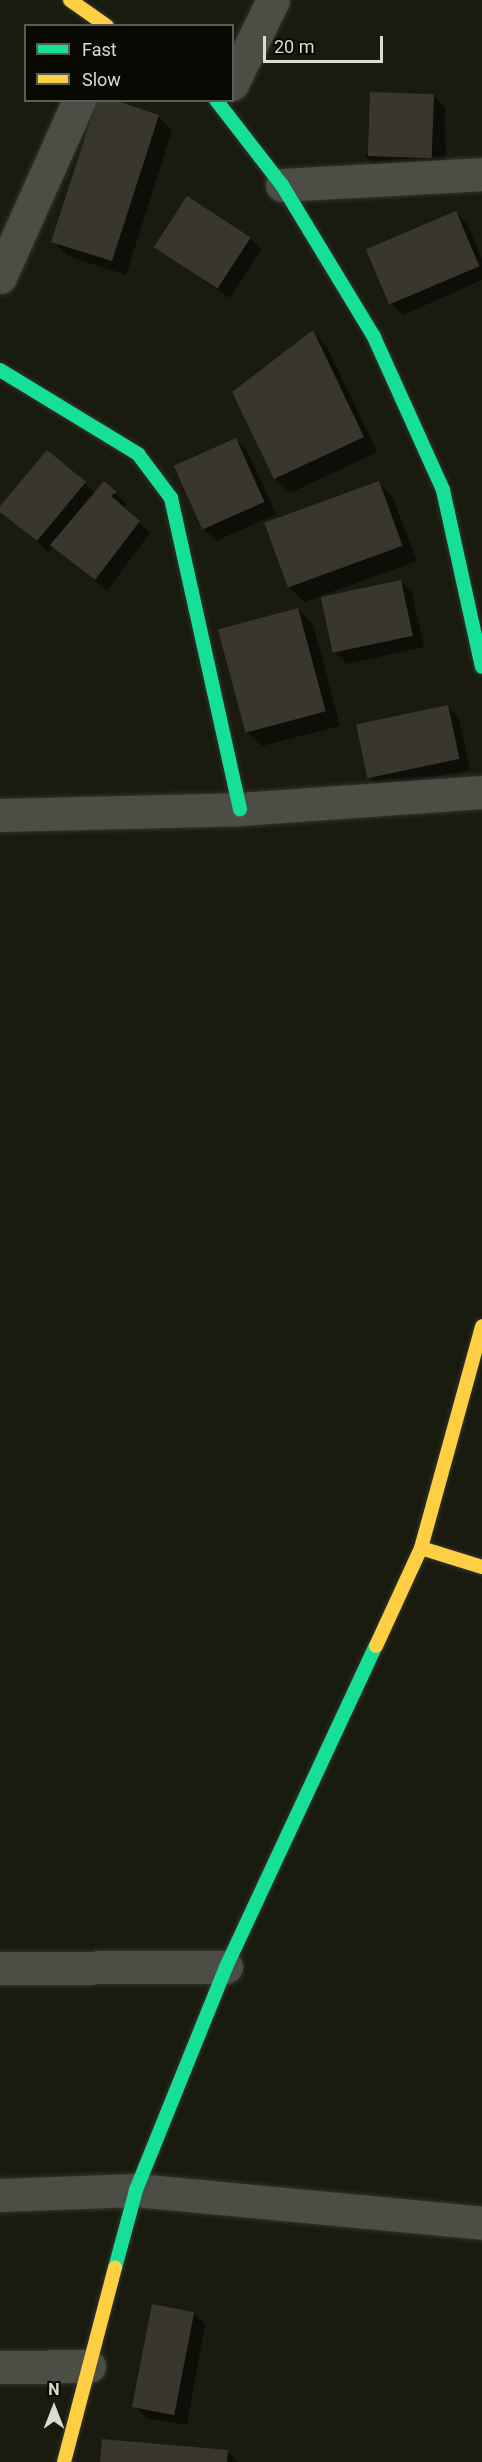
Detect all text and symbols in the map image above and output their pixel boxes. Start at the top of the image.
legend [24,24,234,102]
scale bar [266,24,386,62]
text: 20 m [274,36,314,57]
text: Fast [82,39,117,60]
text: Slow [82,69,121,90]
north arrow [24,2378,84,2438]
text: N [48,2380,60,2399]

